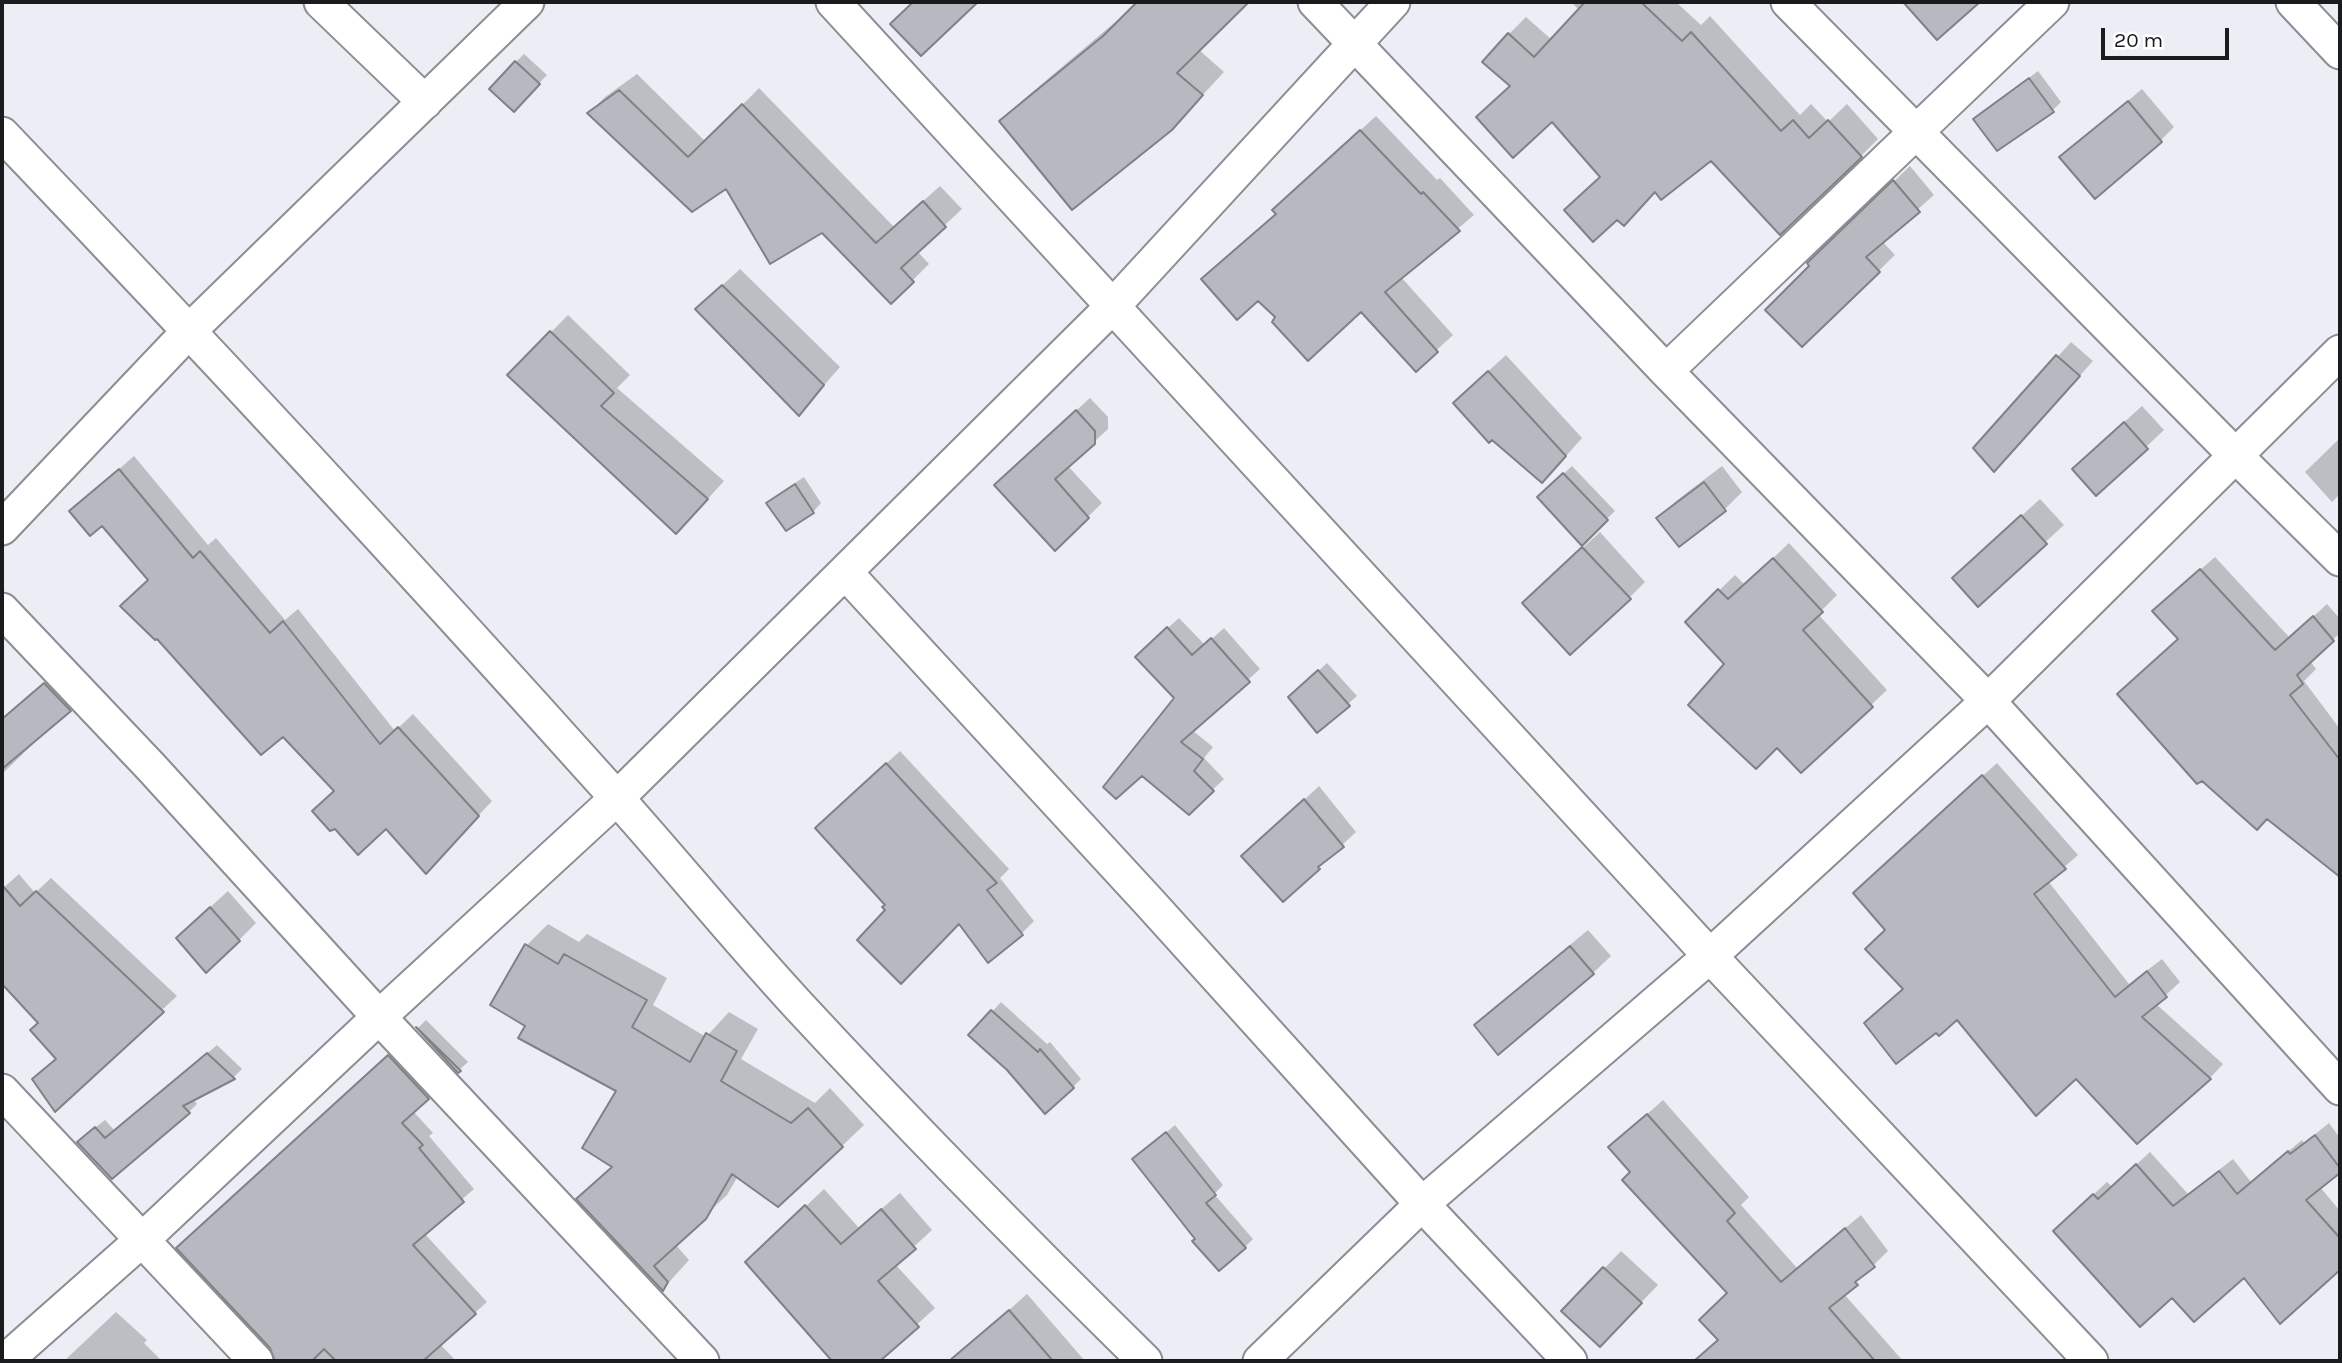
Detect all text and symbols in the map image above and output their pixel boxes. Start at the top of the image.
scale bar [2104,14,2232,58]
text: 20 m [2114,28,2163,52]

